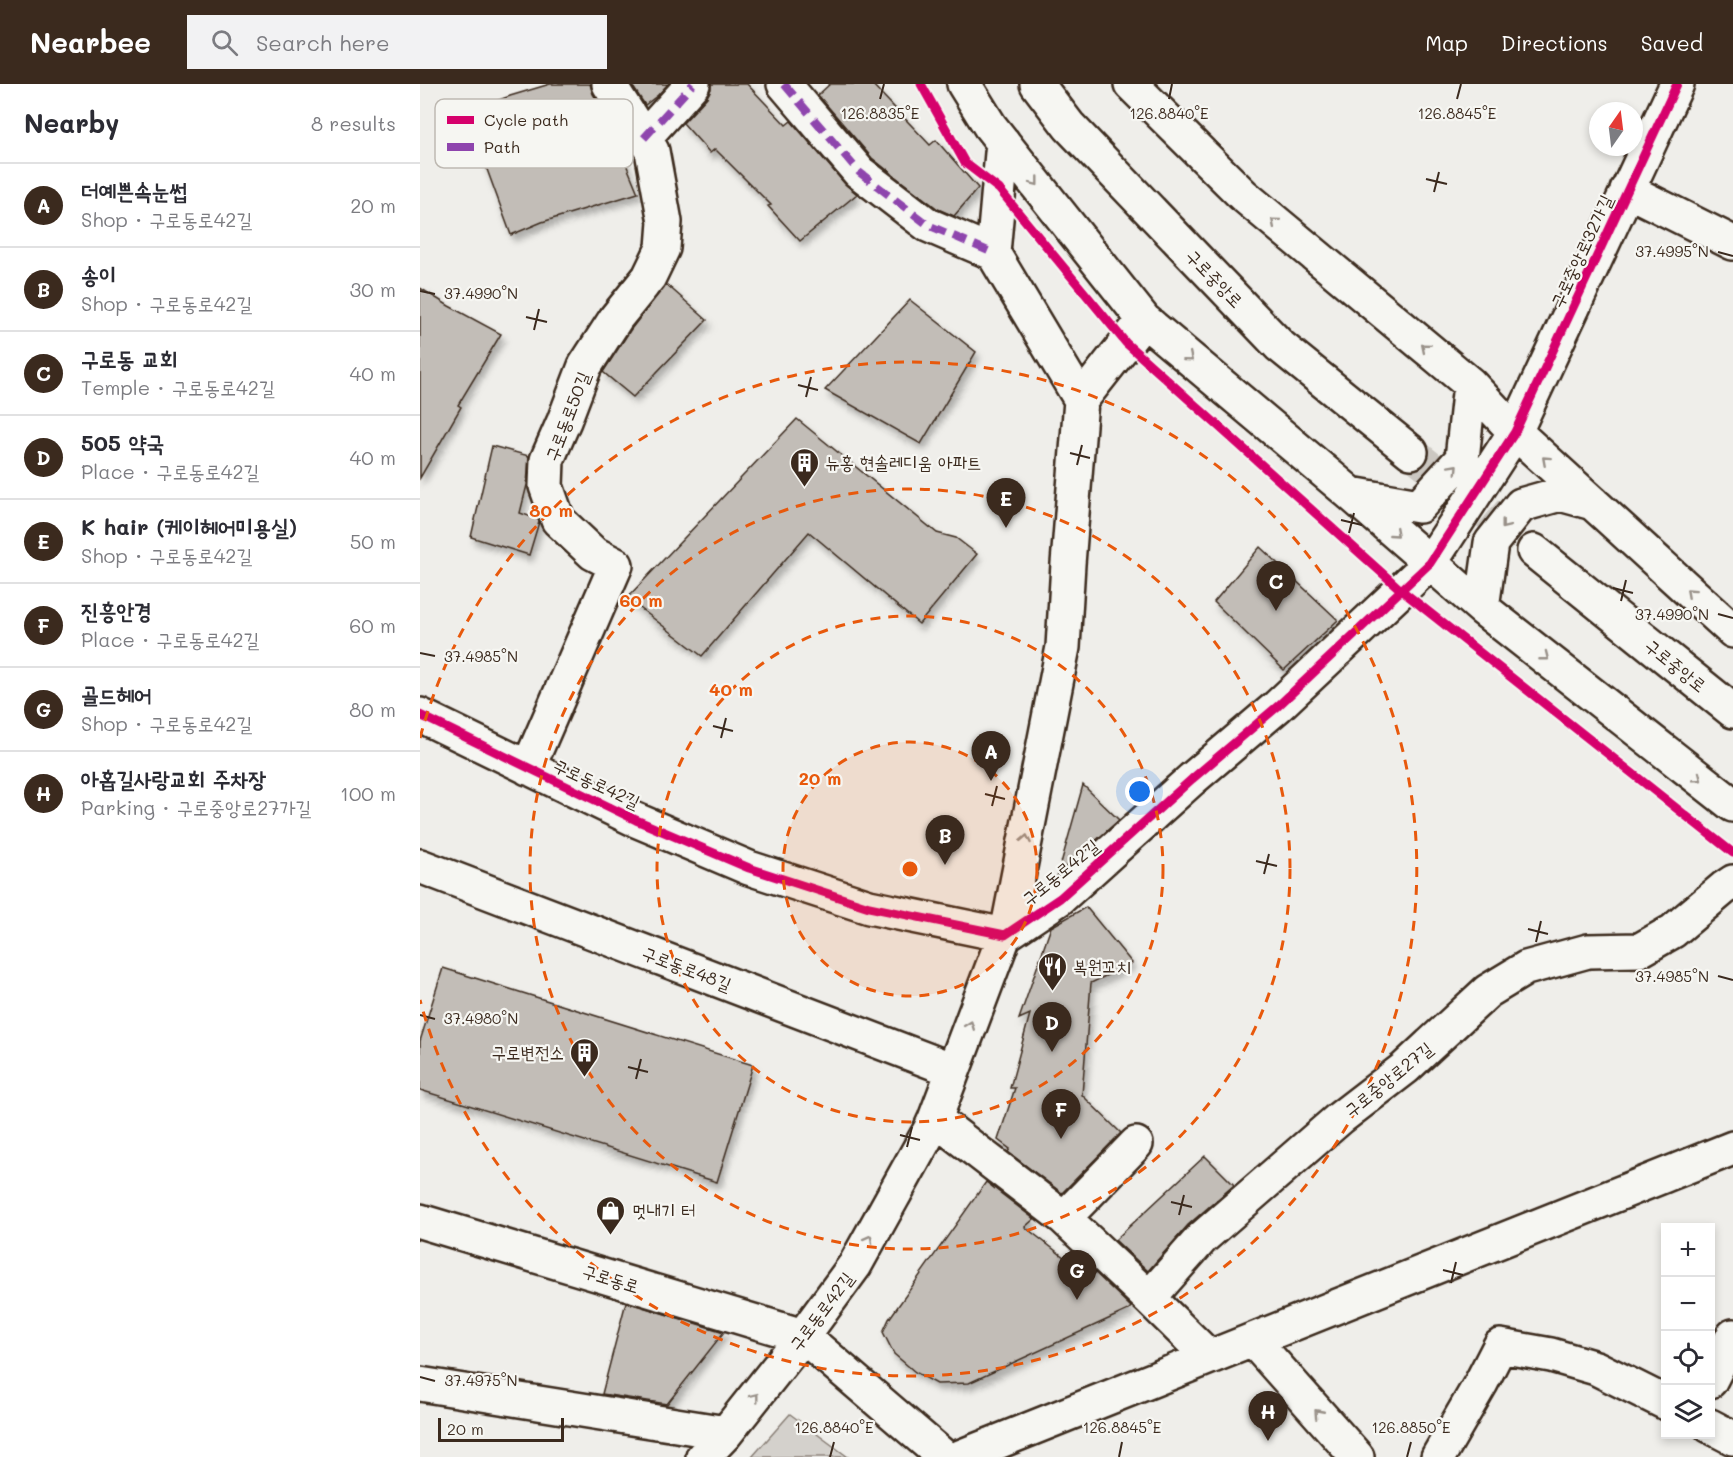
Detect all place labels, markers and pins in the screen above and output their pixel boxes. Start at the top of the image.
building icon: 뉴홍 현솔레디움 아파트 [788,446,820,488]
place label: 뉴홍 현솔레디움 아파트 [825,450,981,474]
pin: E [986,478,1026,528]
pin: C [1256,562,1296,611]
pin: A [972,732,1010,781]
pin: B [926,816,964,865]
centre of rings [900,859,920,879]
restaurant icon: 복원꼬치 [1036,950,1068,992]
place label: 복원꼬치 [1073,954,1131,978]
pin: D [1032,1002,1072,1052]
building icon: 구로변전소 [569,1036,601,1078]
place label: 구로변전소 [492,1040,564,1064]
pin: F [1042,1090,1080,1139]
shop icon: 멋내기 터 [595,1194,627,1236]
place label: 멋내기 터 [632,1198,696,1222]
pin: G [1058,1250,1096,1300]
pin: H [1248,1392,1288,1441]

